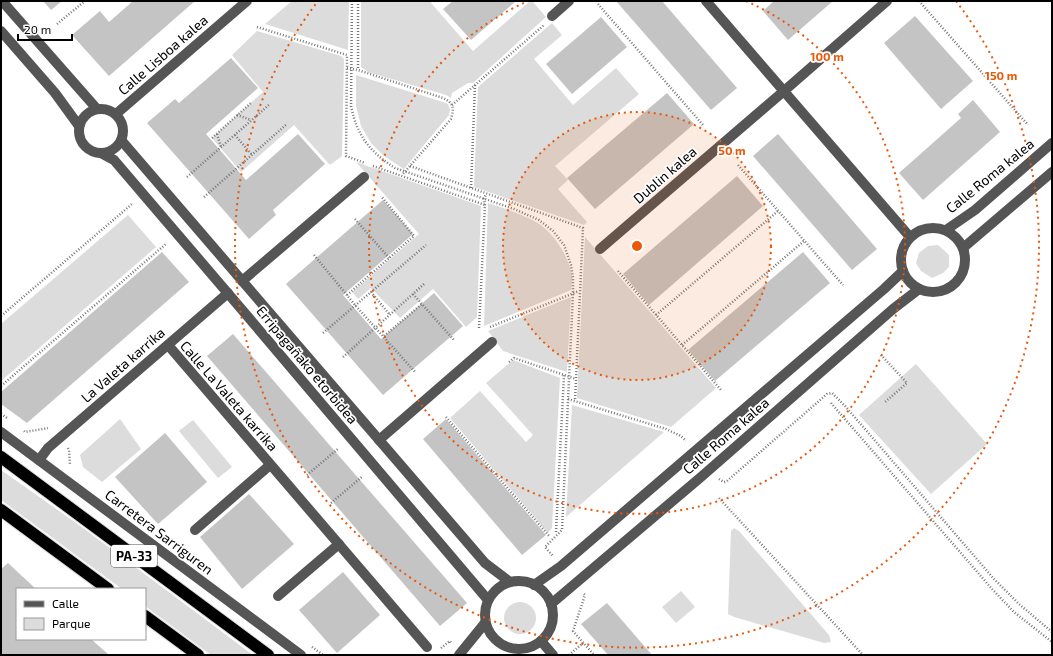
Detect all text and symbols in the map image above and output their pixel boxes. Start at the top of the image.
street label: Calle Lisboa kalea [114,11,211,98]
scale bar [18,16,72,42]
text: 20 m [24,22,51,36]
text: 100 m [810,49,844,63]
text: 150 m [985,68,1017,82]
street label: Calle Roma kalea [942,135,1037,216]
street label: Dublin kalea [630,143,700,207]
text: 50 m [718,143,746,157]
centre of rings [630,239,644,253]
street label: Erripagañako etorbidea [253,302,362,427]
street label: La Valeta karrika [77,324,168,406]
street label: Calle La Valeta karrika [177,337,282,454]
street label: Calle Roma kalea [679,394,772,478]
street label: Carretera Sarriguren [102,486,217,578]
road number: PA-33 [111,545,157,567]
legend [16,588,146,640]
text: Calle [52,596,79,610]
text: Parque [52,616,90,630]

